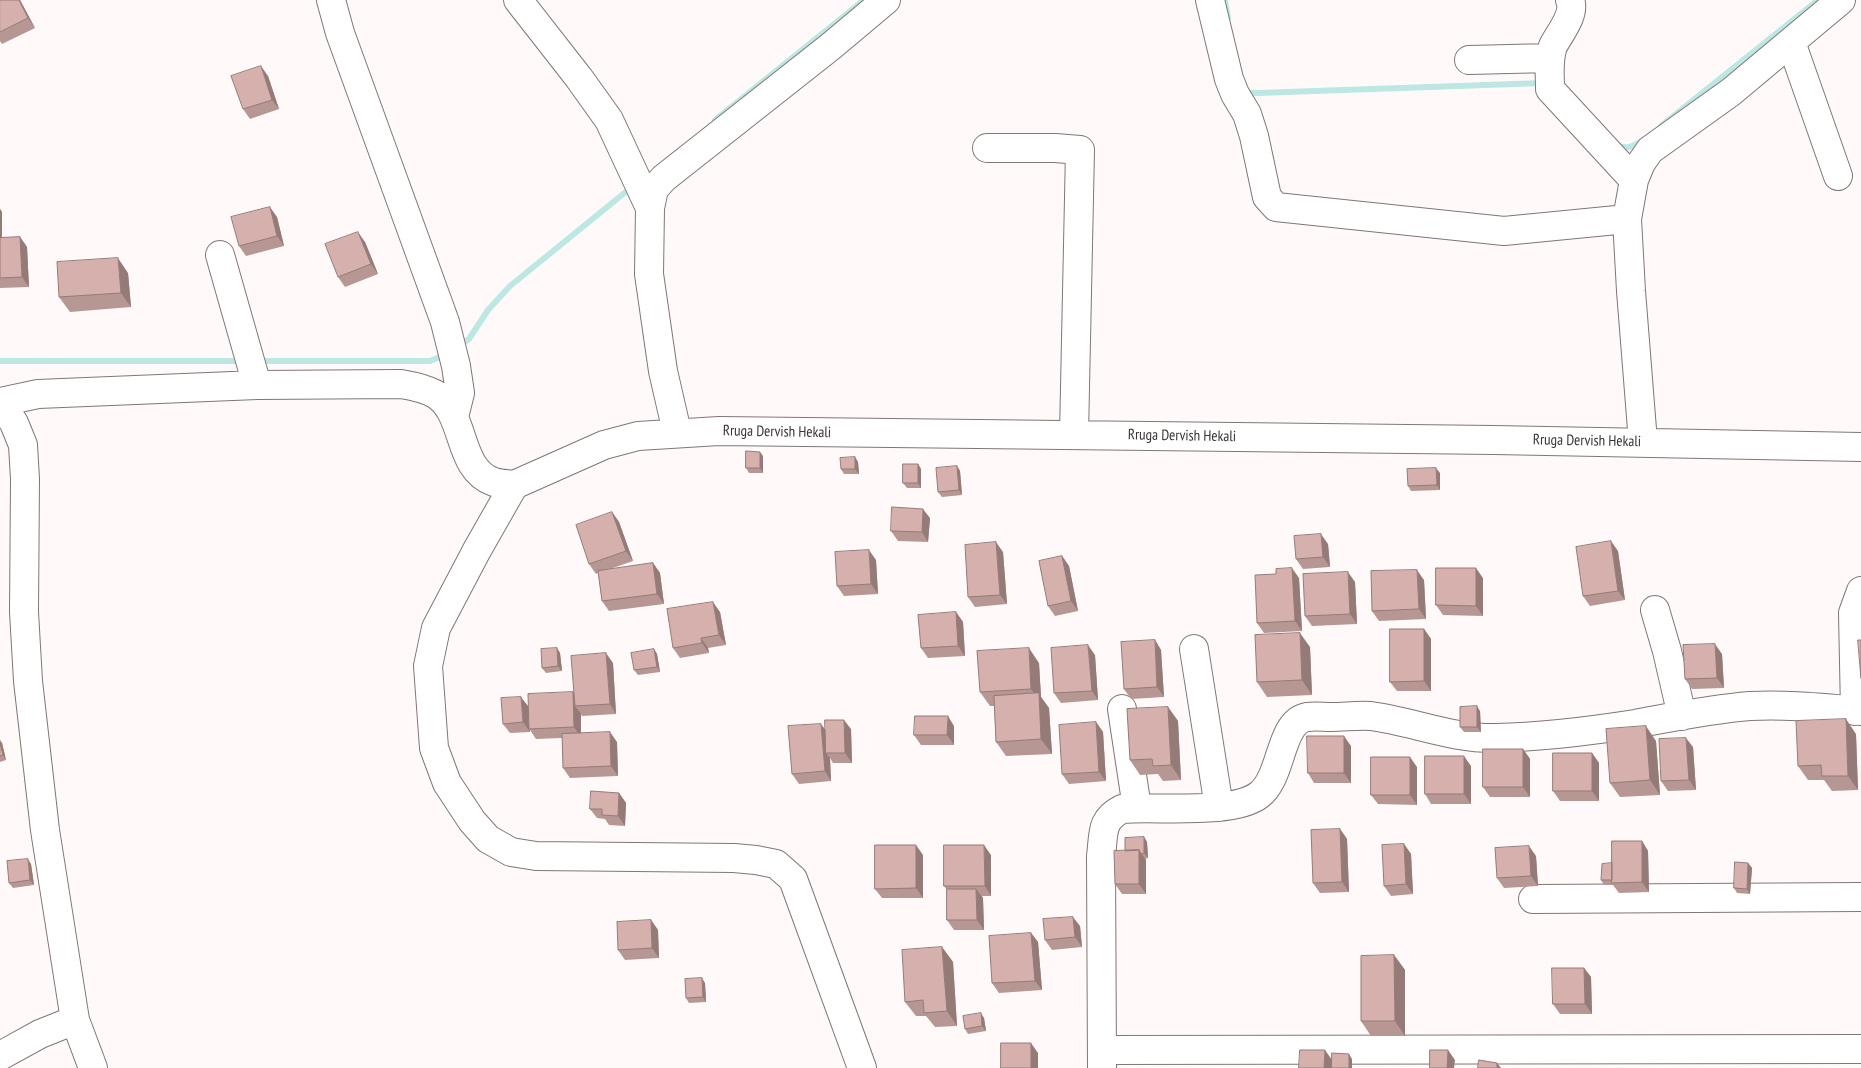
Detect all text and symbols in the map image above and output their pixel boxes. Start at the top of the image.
street label: Rruga Dervish Hekali [723,422,831,442]
street label: Rruga Dervish Hekali [1128,426,1236,446]
street label: Rruga Dervish Hekali [1533,431,1641,451]

